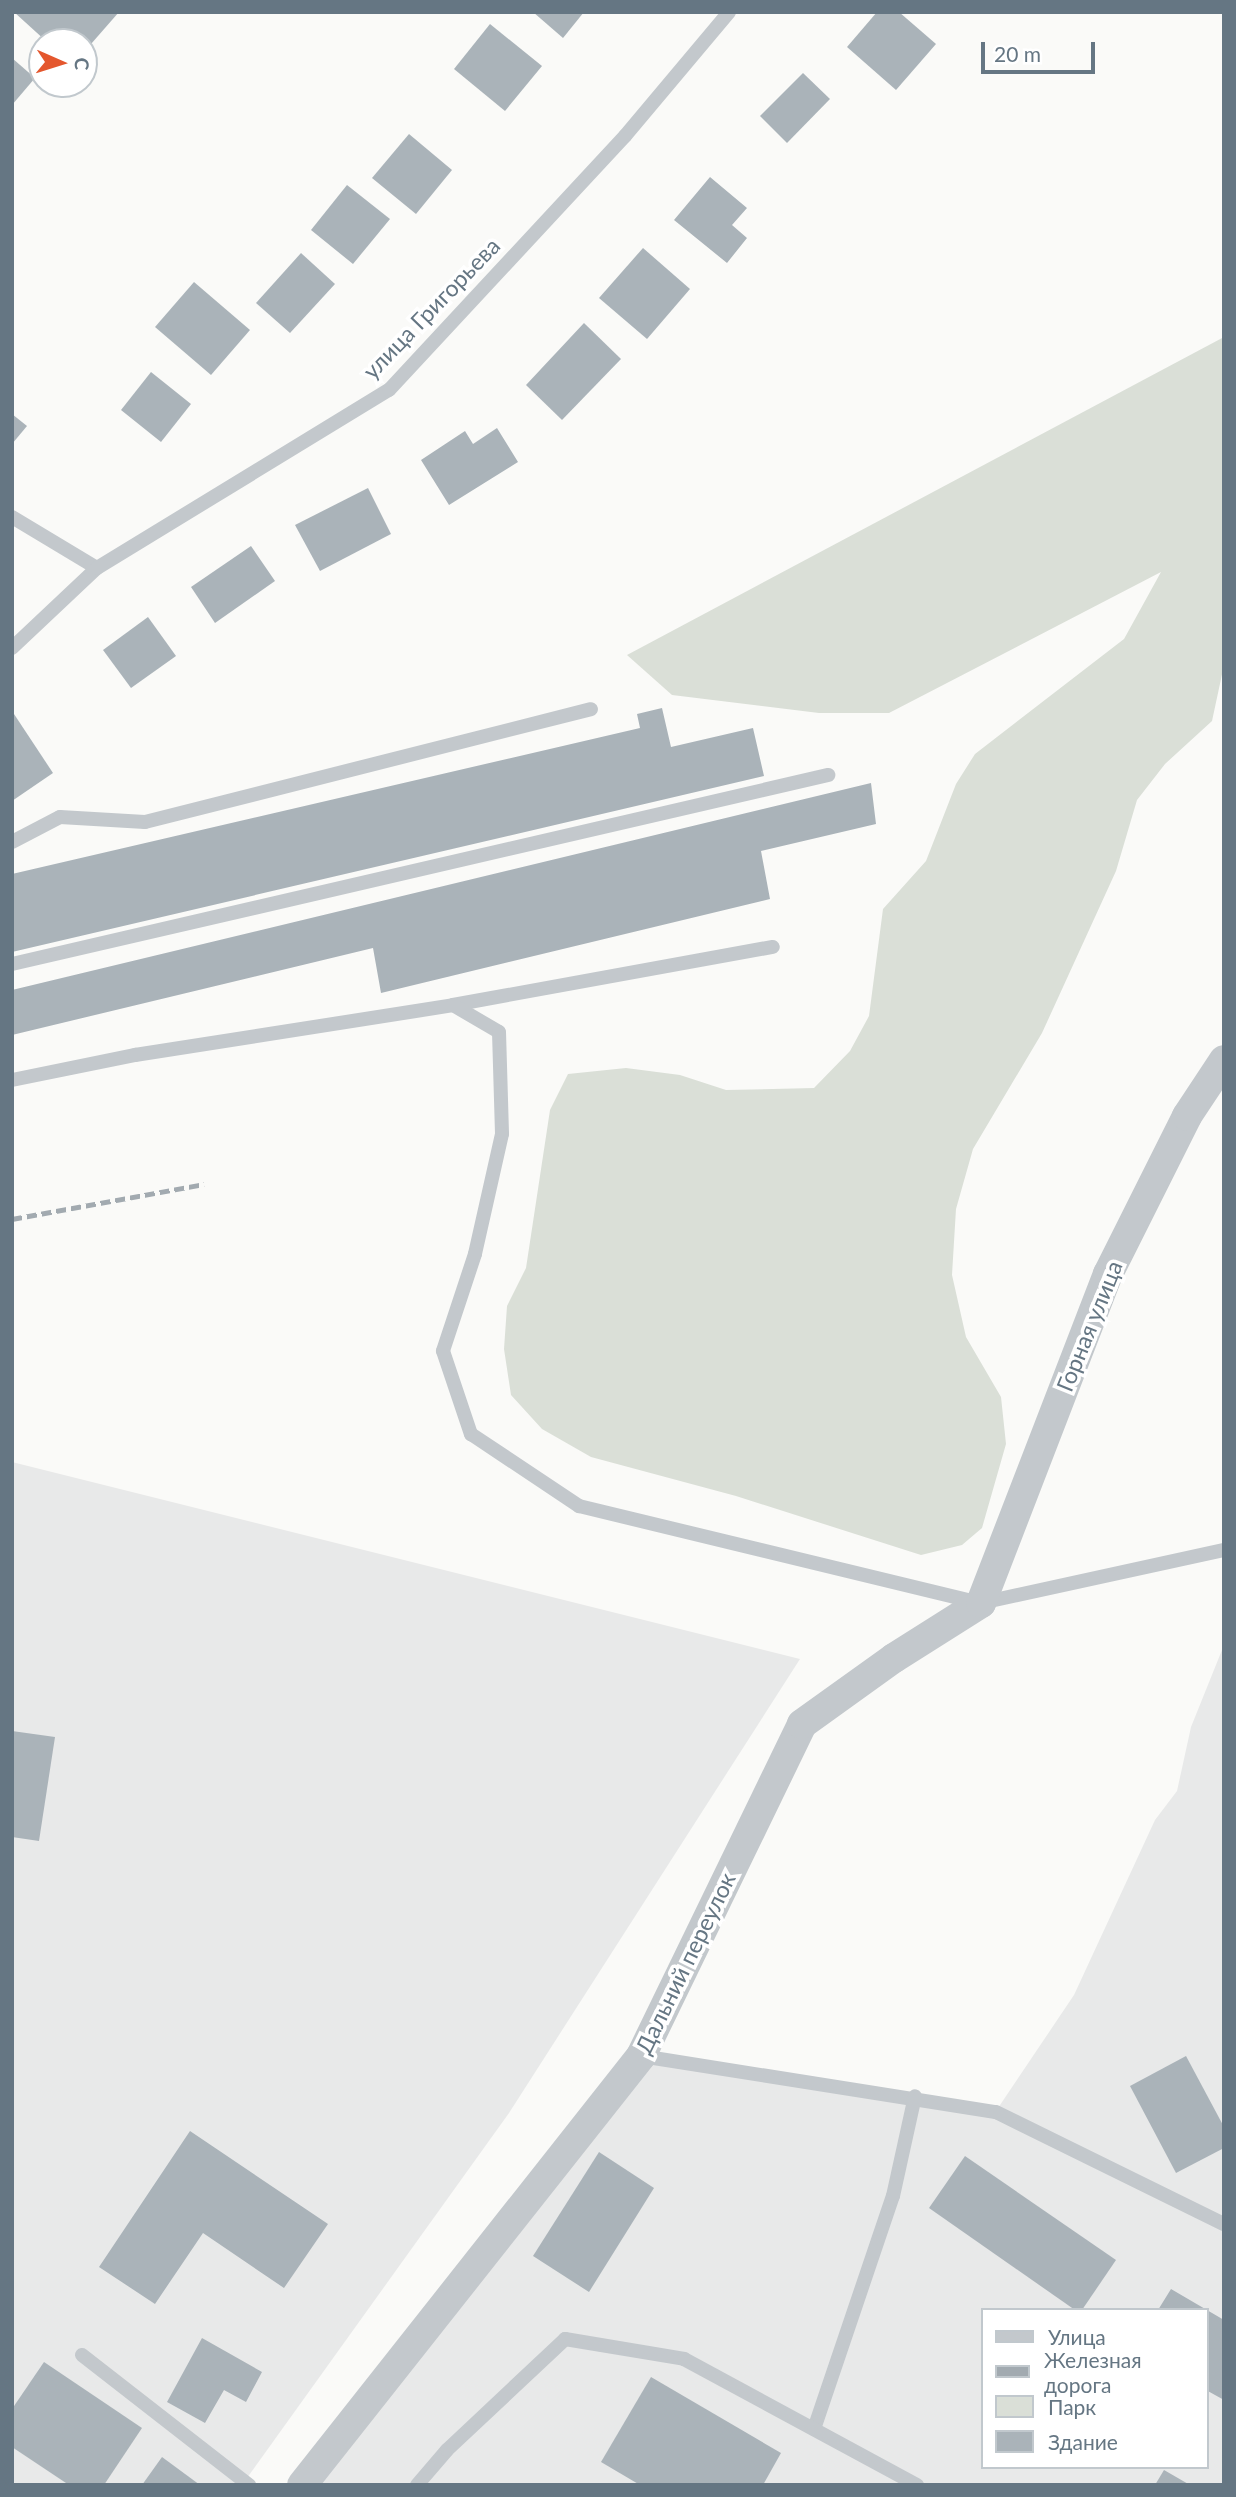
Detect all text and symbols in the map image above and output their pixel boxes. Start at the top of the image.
north arrow [28,28,98,98]
scale bar [984,28,1098,72]
text: 20 m [994,41,1041,66]
text: С [71,57,94,71]
street label: улица Григорьева [357,232,505,384]
street label: Горная улица [1050,1257,1128,1395]
street label: Дальний переулок [629,1868,741,2058]
legend [981,2308,1208,2469]
text: Улица [1048,2324,1106,2349]
text: Железная дорога [1044,2347,1142,2397]
text: Парк [1048,2394,1096,2419]
text: Здание [1048,2429,1118,2454]

